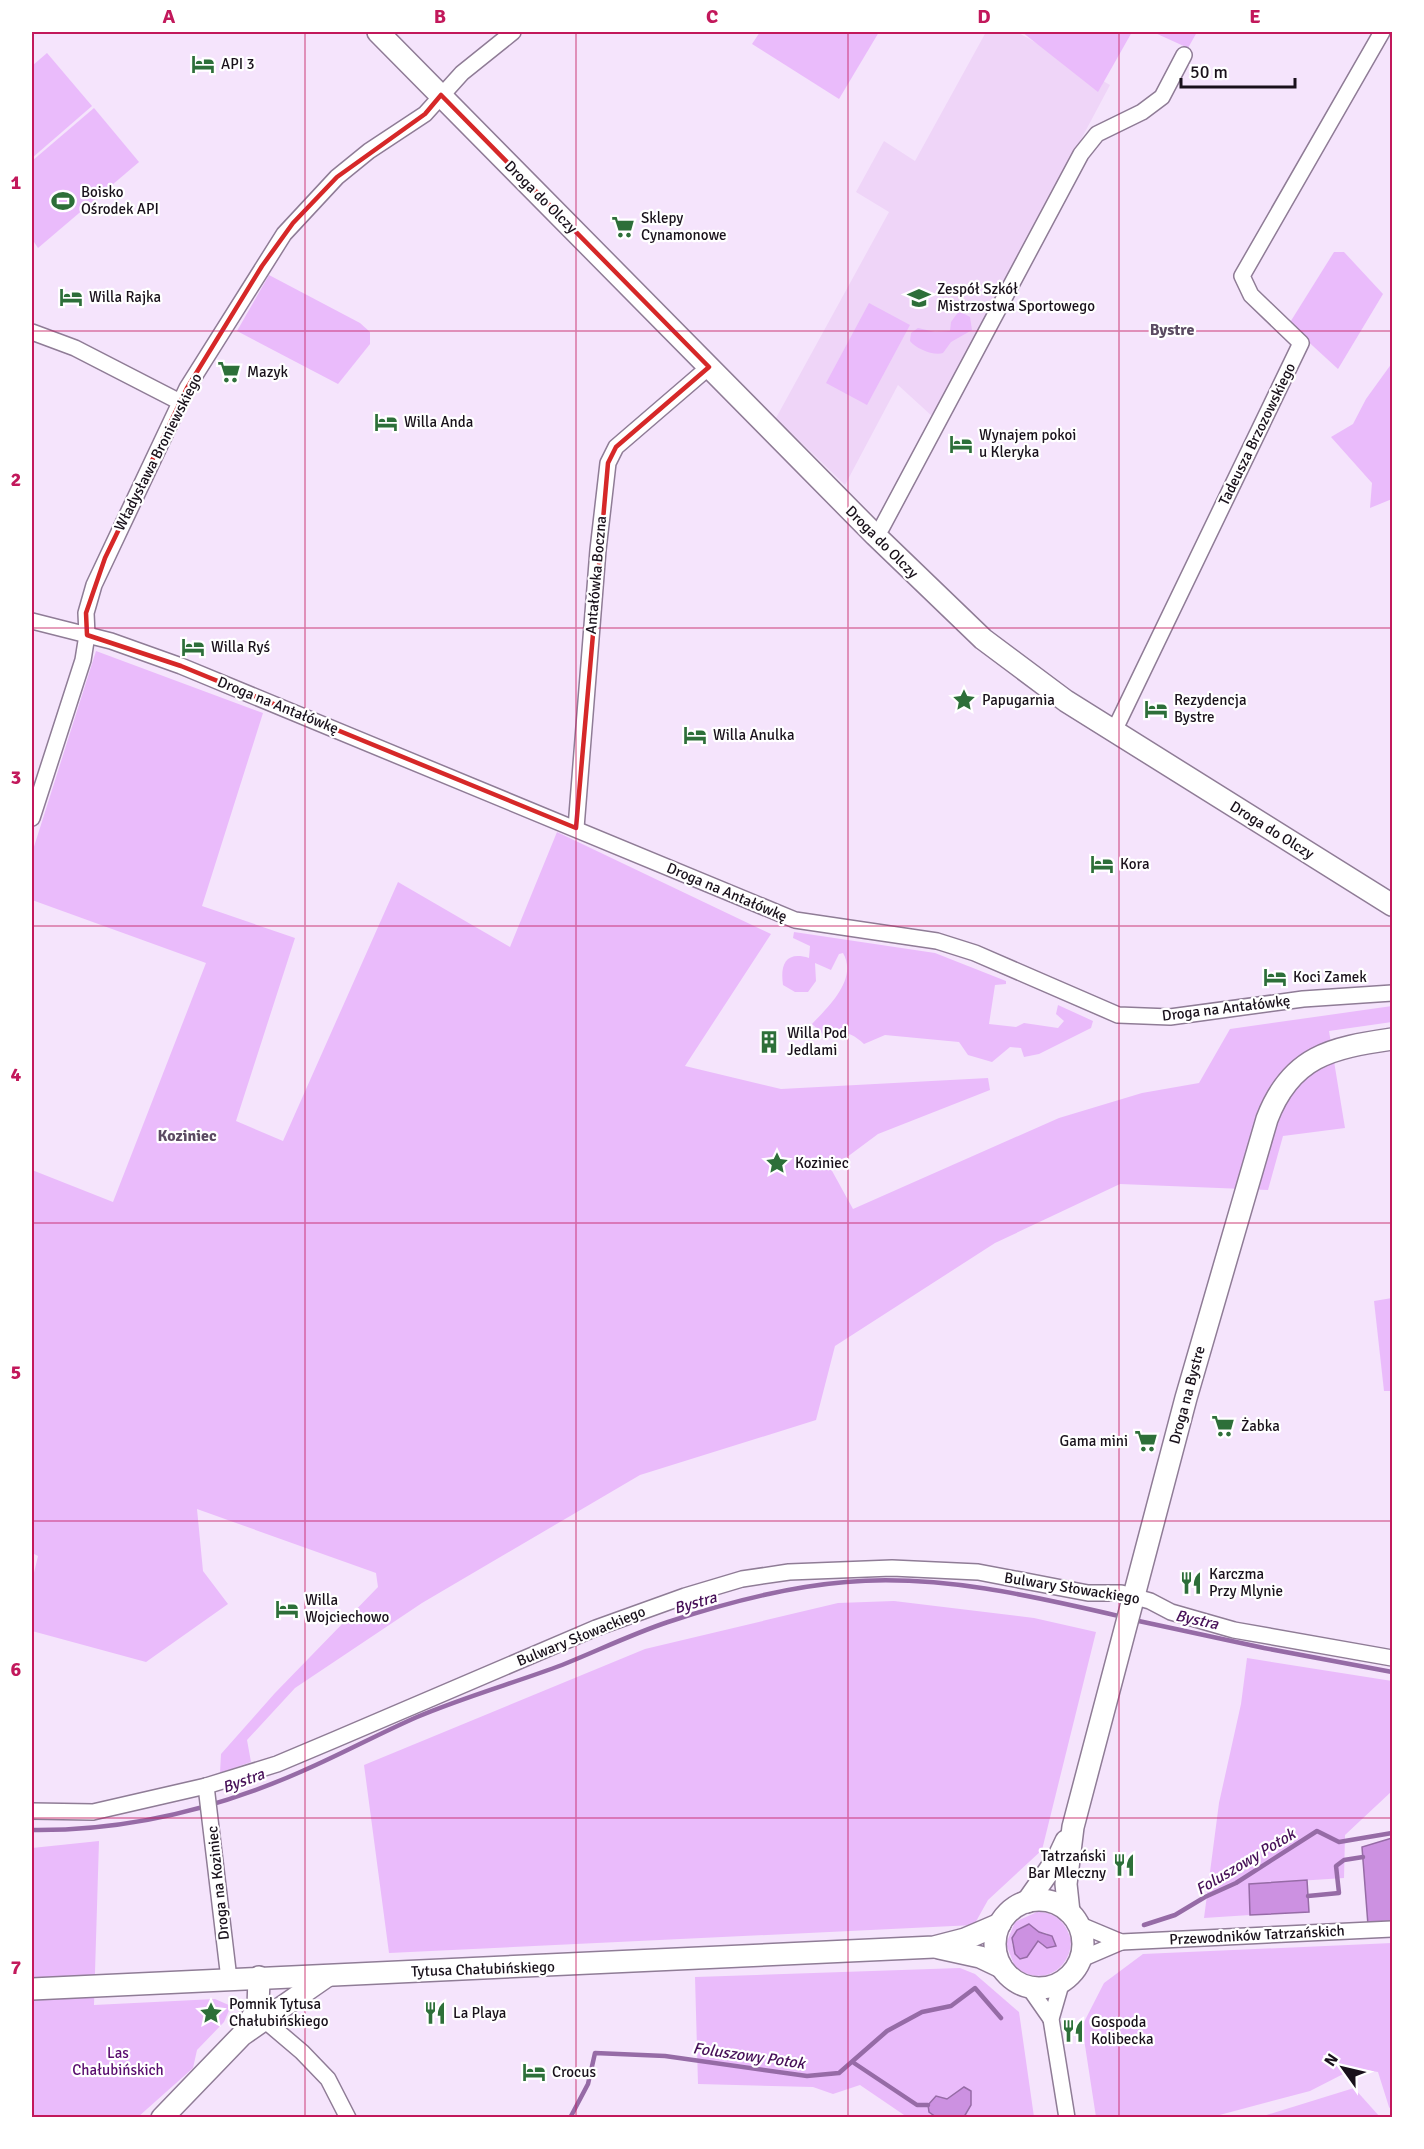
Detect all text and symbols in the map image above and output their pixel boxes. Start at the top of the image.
text: A [163,4,176,29]
text: B [434,4,446,29]
text: C [706,4,718,29]
text: D [977,4,991,29]
text: E [1249,4,1261,29]
hotel icon: API 3 [190,51,216,77]
scale bar [1181,51,1295,89]
place label: API 3 [221,55,255,73]
text: 50 m [1190,61,1228,83]
street label: Droga do Olczy [501,157,581,237]
text: 1 [11,170,22,195]
place label: Boisko Ośrodek API [81,183,159,218]
sports icon: Boisko Ośrodek API [50,188,76,214]
place label: Sklepy Cynamonowe [641,209,727,244]
supermarket icon: Sklepy Cynamonowe [610,214,636,240]
place label: Zespół Szkół Mistrzostwa Sportowego [937,280,1095,315]
hotel icon: Willa Rajka [58,284,84,310]
school or university icon: Zespół Szkół Mistrzostwa Sportowego [906,285,932,311]
place label: Willa Rajka [89,288,161,306]
district label: Bystre [1150,320,1194,340]
supermarket icon: Mazyk [216,359,242,385]
street label: Tadeusza Brzozowskiego [1215,360,1299,508]
place label: Mazyk [247,363,288,381]
street label: Władysława Broniewskiego [110,370,206,534]
hotel icon: Willa Anda [373,409,399,435]
place label: Willa Anda [404,413,473,431]
place label: Wynajem pokoi u Kleryka [979,426,1076,461]
hotel icon: Wynajem pokoi u Kleryka [948,431,974,457]
text: 2 [11,467,21,492]
street label: Droga do Olczy [842,502,922,582]
street label: Antałówka Boczna [582,515,610,635]
hotel icon: Willa Ryś [180,634,206,660]
place label: Willa Ryś [211,638,270,656]
street label: Droga na Antałówkę [215,672,341,738]
place icon: Papugarnia [951,687,977,713]
place label: Papugarnia [982,691,1055,709]
place label: Rezydencja Bystre [1174,691,1247,726]
hotel icon: Rezydencja Bystre [1143,696,1169,722]
hotel icon: Willa Anulka [682,722,708,748]
place label: Willa Anulka [713,726,794,744]
text: 3 [11,765,21,790]
street label: Droga do Olczy [1227,797,1317,863]
hotel icon: Kora [1089,851,1115,877]
place label: Kora [1120,855,1150,873]
street label: Droga na Antałówkę [664,858,790,926]
hotel icon: Koci Zamek [1262,964,1288,990]
place label: Koci Zamek [1293,968,1367,986]
street label: Droga na Antałówkę [1161,991,1291,1025]
place label: Willa Pod Jedlami [787,1024,847,1059]
building icon: Willa Pod Jedlami [756,1029,782,1055]
text: 4 [11,1062,22,1087]
district label: Koziniec [158,1126,217,1146]
place icon: Koziniec [764,1150,790,1176]
place label: Koziniec [795,1154,849,1172]
street label: Droga na Bystre [1165,1344,1209,1446]
text: 5 [11,1360,21,1385]
supermarket icon: Żabka [1210,1413,1236,1439]
place label: Żabka [1241,1417,1280,1435]
supermarket icon: Gama mini [1133,1428,1159,1454]
place label: Gama mini [1060,1432,1128,1450]
place label: Karczma Przy Mlynie [1209,1565,1283,1600]
street label: Bulwary Słowackiego [1003,1568,1141,1608]
restaurant icon: Karczma Przy Mlynie [1178,1570,1204,1596]
water label: Bystra [672,1587,720,1619]
place label: Willa Wojciechowo [305,1591,389,1626]
hotel icon: Willa Wojciechowo [274,1596,300,1622]
street label: Bulwary Słowackiego [514,1602,648,1670]
water label: Bystra [1173,1606,1221,1634]
text: 6 [11,1657,22,1682]
water label: Bystra [220,1764,268,1798]
water label: Foluszowy Potok [1192,1823,1301,1899]
street label: Droga na Koziniec [203,1825,233,1941]
place label: Tatrzański Bar Mleczny [1028,1847,1106,1882]
restaurant icon: Tatrzański Bar Mleczny [1111,1852,1137,1878]
street label: Przewodników Tatrzańskich [1169,1921,1345,1949]
text: 7 [11,1955,22,1980]
street label: Tytusa Chałubińskiego [411,1957,555,1981]
place label: Pomnik Tytusa Chałubińskiego [229,1995,329,2030]
place icon: Pomnik Tytusa Chałubińskiego [198,2000,224,2026]
restaurant icon: La Playa [422,2000,448,2026]
place label: La Playa [453,2004,506,2022]
place label: Gospoda Kolibecka [1091,2013,1154,2048]
restaurant icon: Gospoda Kolibecka [1060,2018,1086,2044]
water label: Foluszowy Potok [692,2038,808,2074]
north arrow [1313,2038,1373,2098]
park label: Las Chałubińskich [72,2044,164,2079]
text: N [1320,2050,1343,2070]
hotel icon: Crocus [521,2059,547,2085]
place label: Crocus [552,2063,596,2081]

